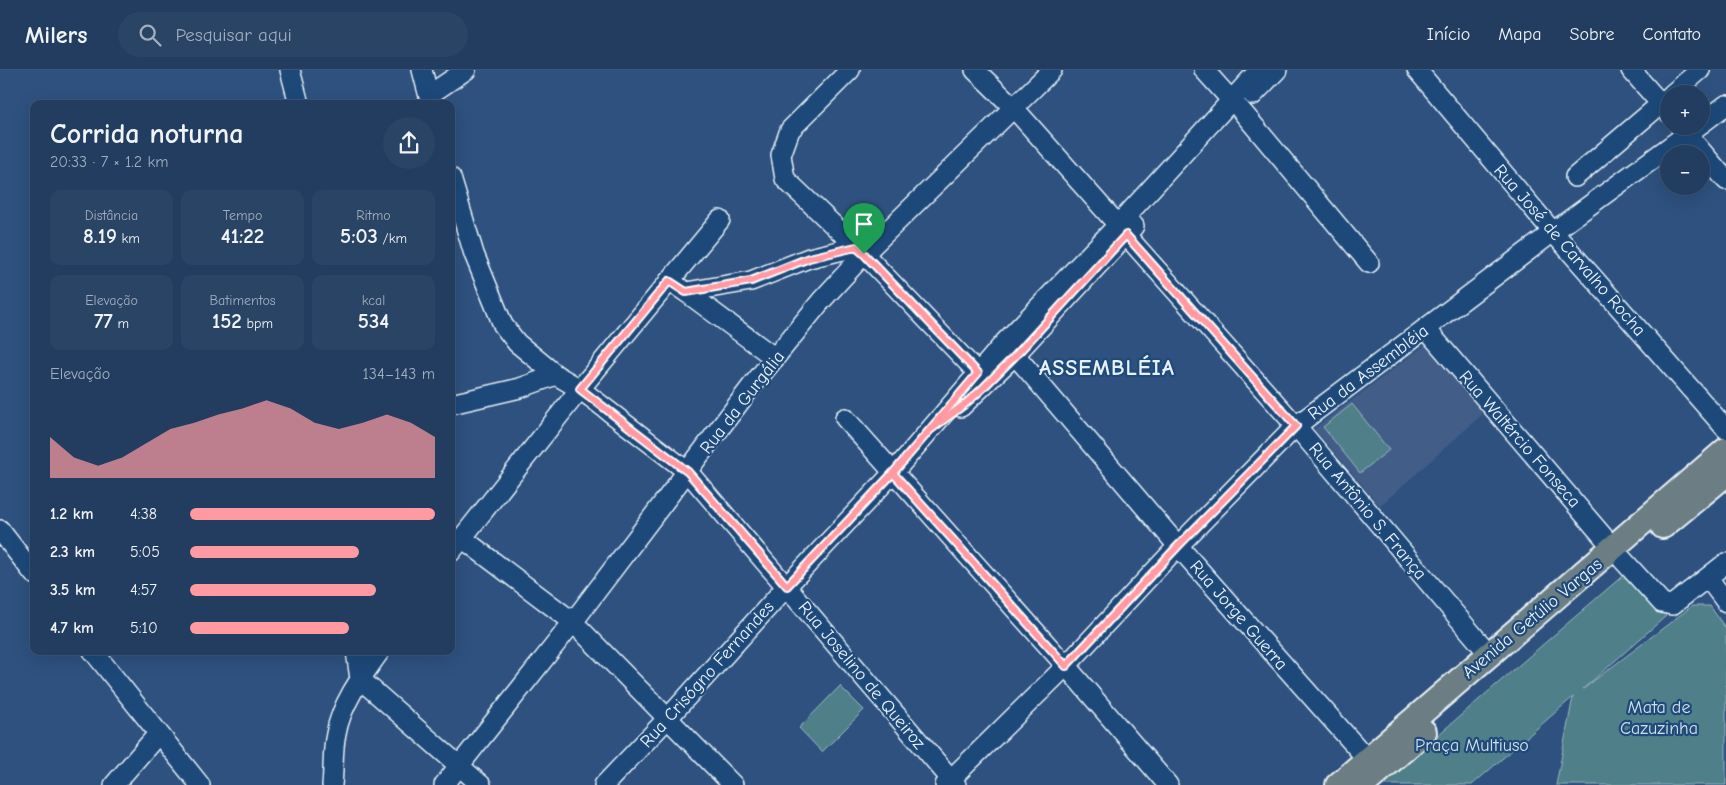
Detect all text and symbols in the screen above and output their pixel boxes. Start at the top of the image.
search box [118,12,468,57]
text: Milers [25,21,88,49]
icon: search [136,21,164,49]
text: Pesquisar aqui [176,24,292,46]
text: Início [1427,24,1470,45]
text: Mapa [1498,24,1541,45]
text: Sobre [1569,24,1614,45]
text: Contato [1642,24,1701,45]
map controls [1660,85,1710,195]
button: + [1660,85,1710,135]
button: share [383,117,435,169]
text: Corrida noturna [50,118,243,150]
button: − [1660,145,1710,195]
text: 20:33 · 7 × 1.2 km [50,153,168,171]
street label: Rua José de Carvalho Rocha [1489,160,1650,340]
pin [843,203,885,254]
text: Distância [85,207,138,224]
text: Tempo [223,207,262,224]
text: Ritmo [356,207,391,224]
icon: arrive [850,210,878,238]
text: 8.19 [83,224,117,248]
text: 41:22 [221,224,264,248]
text: 5:03 [340,224,378,248]
text: km [117,230,140,247]
text: /km [378,230,407,247]
text: Elevação [85,292,138,309]
text: Batimentos [209,292,276,309]
text: kcal [362,292,385,309]
text: 77 [94,309,113,333]
text: 152 [212,309,242,333]
text: 534 [358,309,389,333]
text: m [113,315,129,332]
text: bpm [242,315,273,332]
street label: Rua da Assembléia [1304,320,1433,425]
street label: Rua da Gurgália [696,347,789,458]
district label: ASSEMBLÉIA [1039,355,1175,381]
text: Elevação [50,365,110,383]
text: 134–143 m [363,365,435,383]
street label: Rua Waltércio Fonseca [1454,367,1585,512]
street label: Rua Antônio S. França [1304,439,1431,584]
text: 1.2 km [50,505,93,523]
text: 4:38 [130,505,157,523]
text: 2.3 km [50,543,95,561]
text: 5:05 [130,543,160,561]
street label: Avenida Getúlio Vargas [1458,554,1607,683]
street label: Rua Jorge Guerra [1185,556,1292,674]
text: 3.5 km [50,581,96,599]
text: 4:57 [130,581,157,599]
street label: Rua Crisógno Fernandes [636,597,779,752]
street label: Rua Joselino de Queiroz [794,597,930,753]
text: 4.7 km [50,619,94,637]
text: 5:10 [130,619,158,637]
park label: Mata de Cazuzinha [1620,697,1698,739]
park label: Praça Multiuso [1415,735,1529,756]

